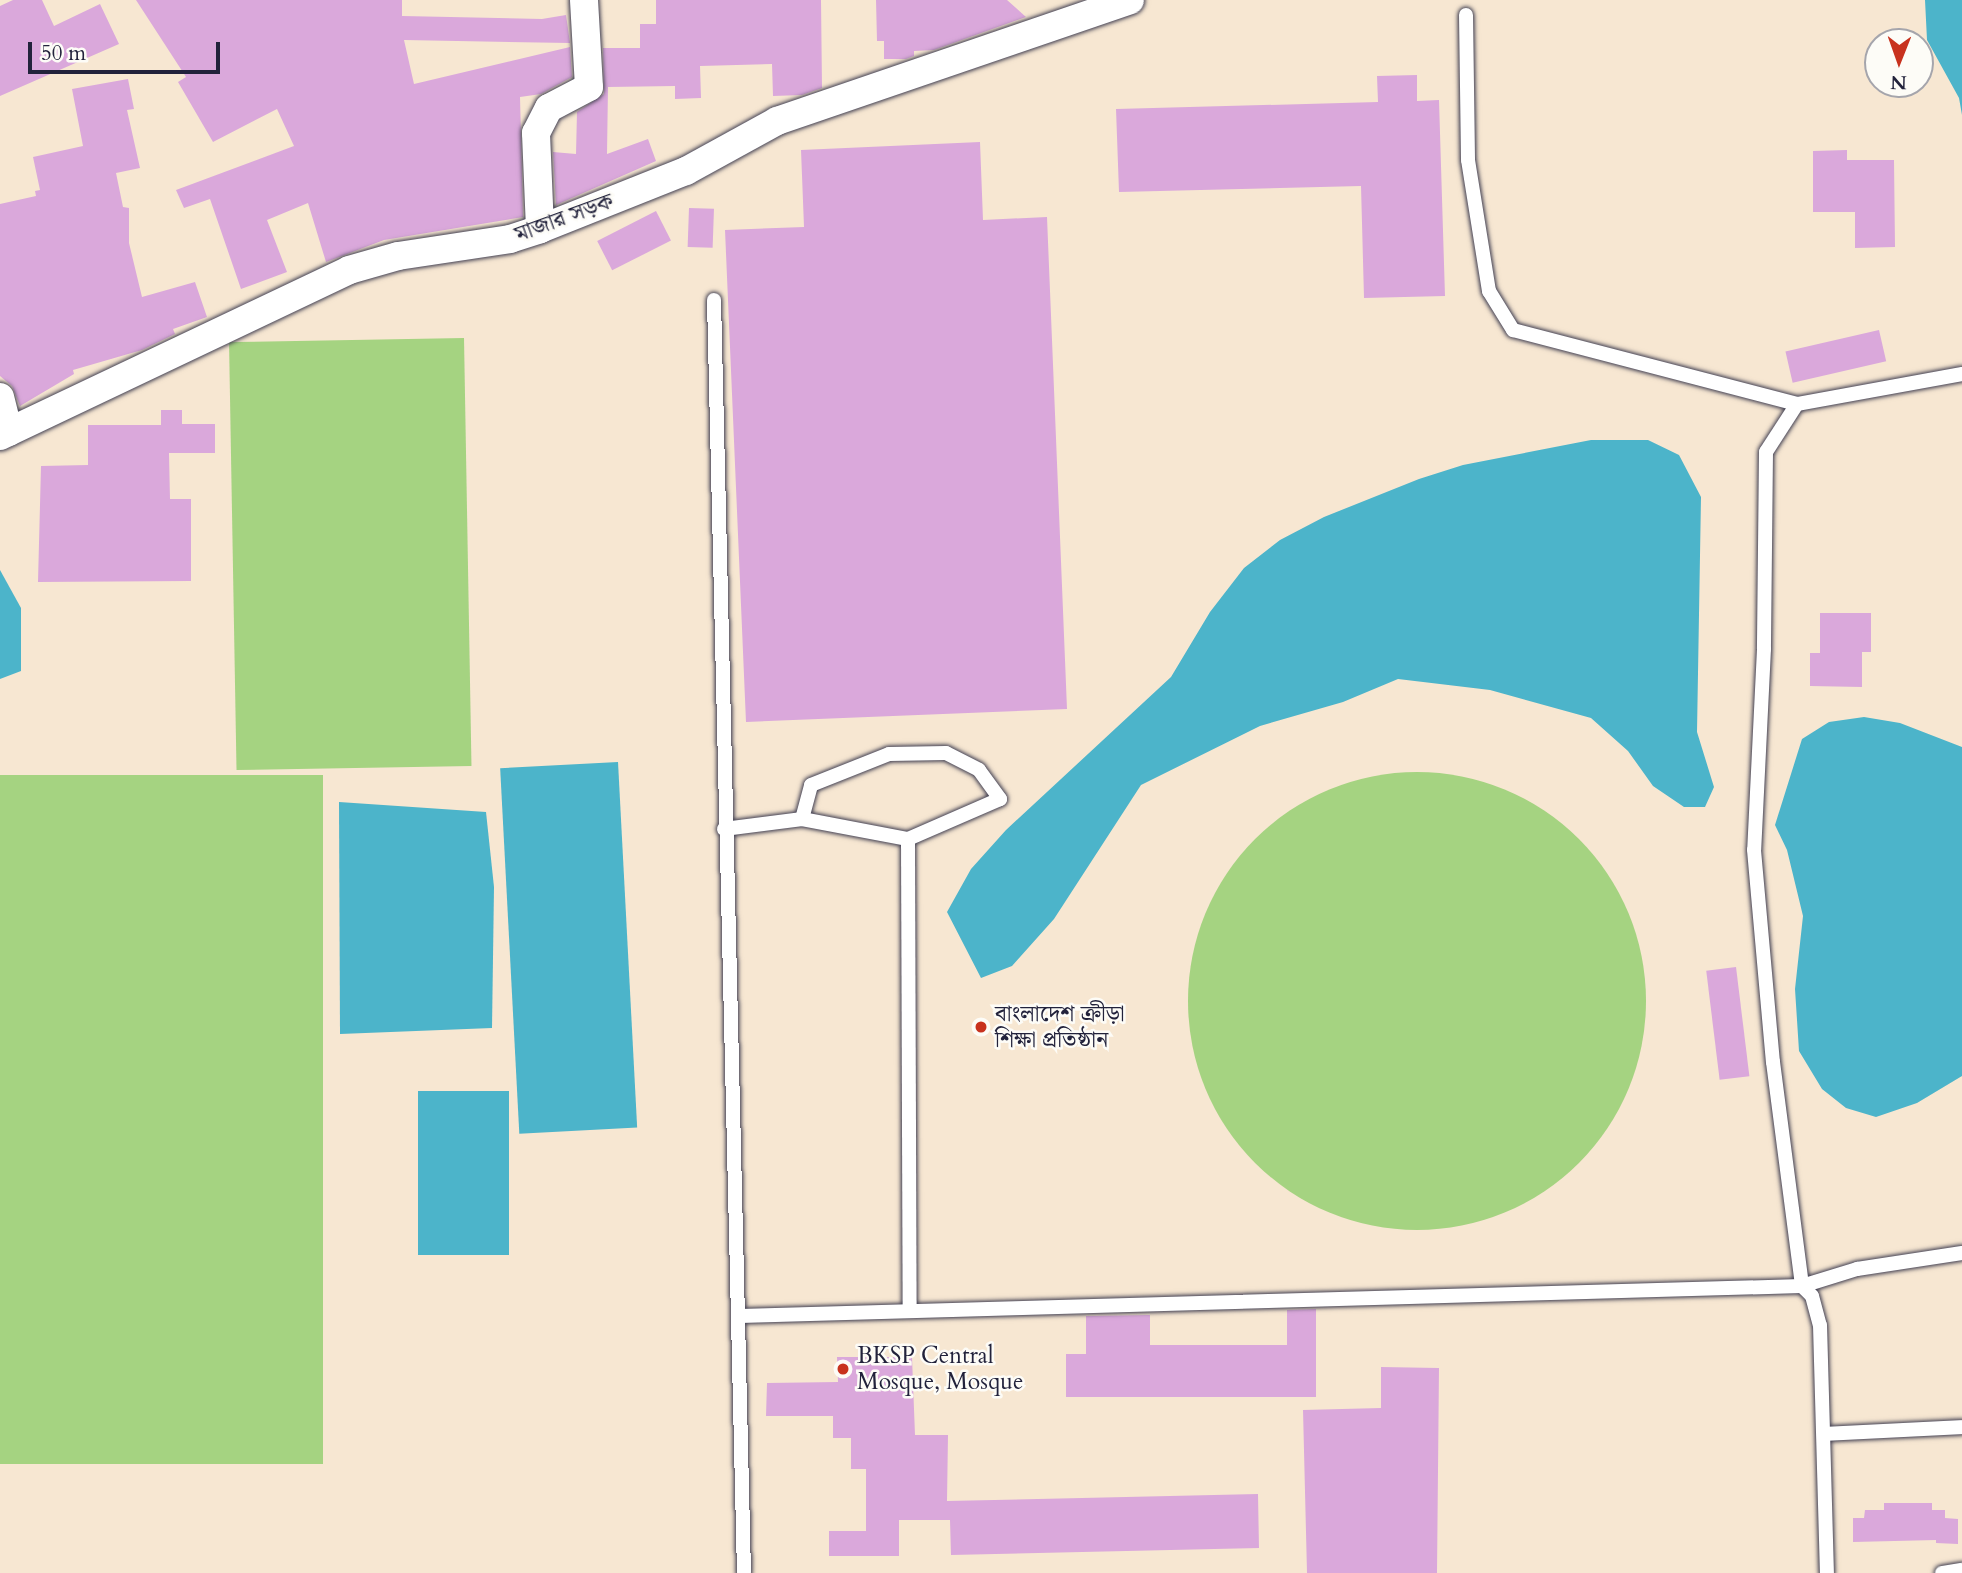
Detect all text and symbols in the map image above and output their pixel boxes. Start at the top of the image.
scale bar [32,28,224,72]
north arrow [1864,28,1934,98]
text: 50 m [41,39,86,68]
text: N [1890,69,1907,95]
street label: মাজার সড়ক [511,187,617,249]
place label: বাংলাদেশ ক্রীড়া শিক্ষা প্রতিষ্ঠান [995,1000,1125,1054]
marker: বাংলাদেশ ক্রীড়া শিক্ষা প্রতিষ্ঠান [973,1019,989,1035]
place label: BKSP Central Mosque, Mosque [857,1342,1023,1396]
marker: BKSP Central Mosque, Mosque [835,1361,851,1377]

